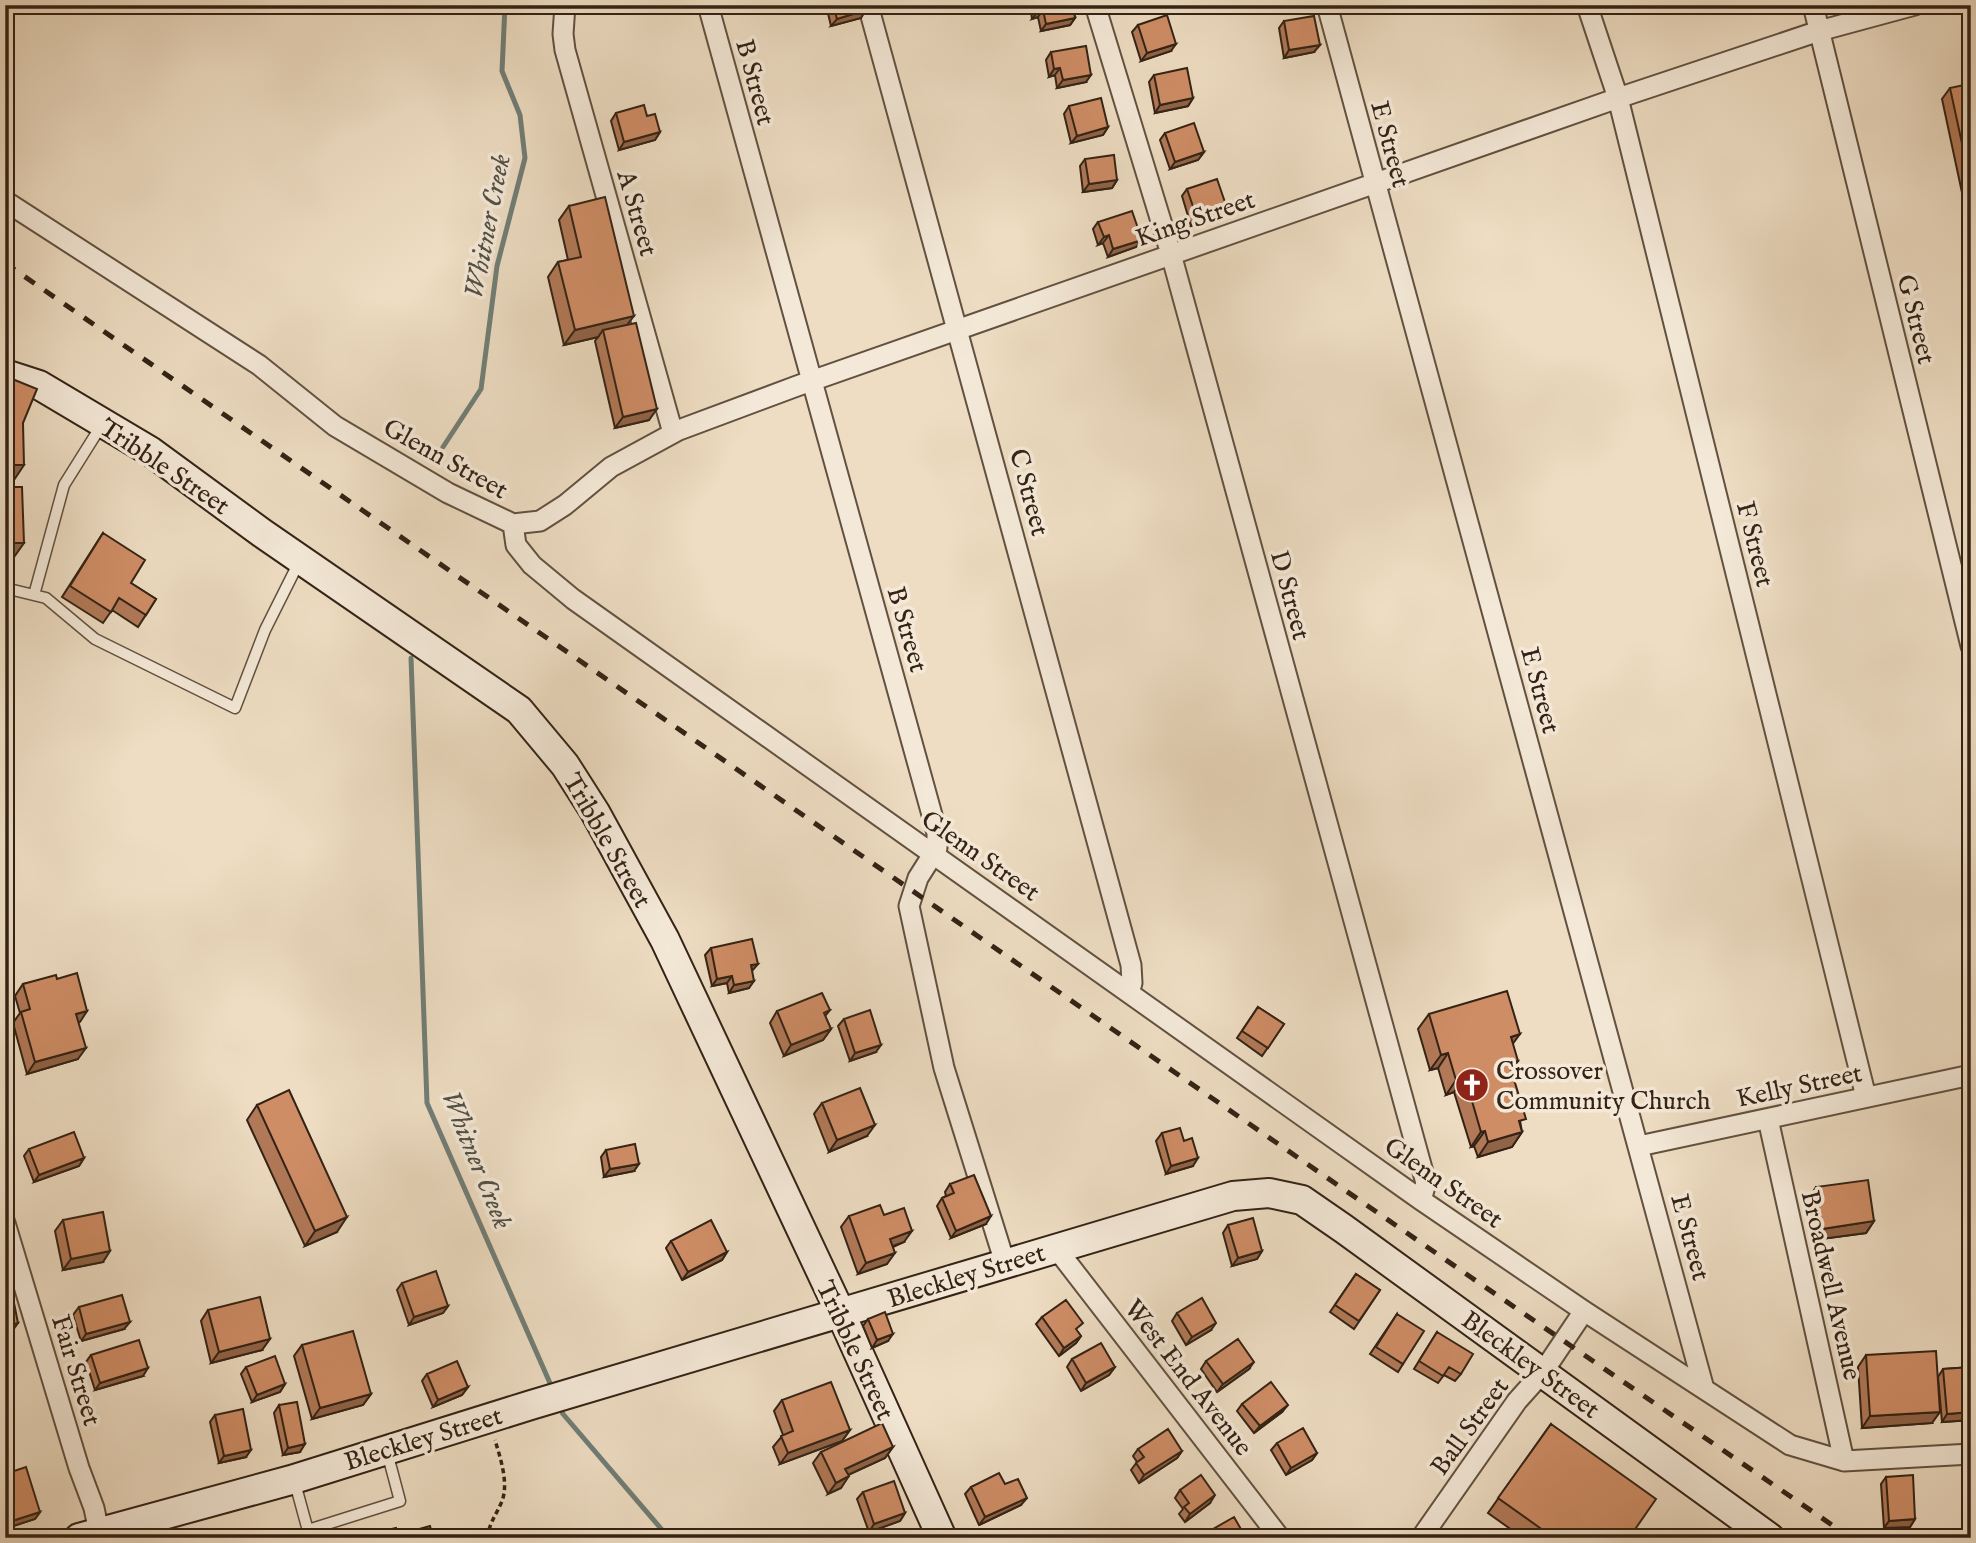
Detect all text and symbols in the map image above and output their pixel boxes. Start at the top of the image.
street label: B Street [727,36,782,129]
street label: E Street [1362,97,1417,191]
water label: Whitner Creek [457,151,520,302]
street label: A Street [608,166,665,260]
street label: King Street [1132,184,1260,255]
street label: G Street [1889,271,1943,368]
street label: Tribble Street [93,412,236,523]
street label: Glenn Street [377,412,513,507]
street label: C Street [1001,445,1056,540]
street label: F Street [1728,498,1781,591]
street label: D Street [1262,547,1317,644]
street label: B Street [879,583,934,676]
street label: E Street [1512,643,1567,737]
street label: Tribble Street [555,767,659,914]
street label: Glenn Street [914,803,1046,909]
place label: Crossover Community Church [1496,1055,1711,1118]
street label: Kelly Street [1733,1057,1865,1116]
church icon: Crossover Community Church [1453,1066,1491,1104]
water label: Whitner Creek [432,1086,519,1234]
street label: Glenn Street [1377,1130,1509,1236]
street label: Broadwell Avenue [1793,1187,1868,1384]
street label: E Street [1662,1190,1717,1284]
street label: Bleckley Street [884,1237,1049,1316]
street label: Tribble Street [808,1276,901,1426]
street label: West End Avenue [1116,1293,1259,1463]
street label: Bleckley Street [1454,1304,1606,1427]
street label: Fair Street [43,1311,108,1430]
street label: Ball Street [1424,1371,1517,1482]
street label: Bleckley Street [341,1400,506,1479]

